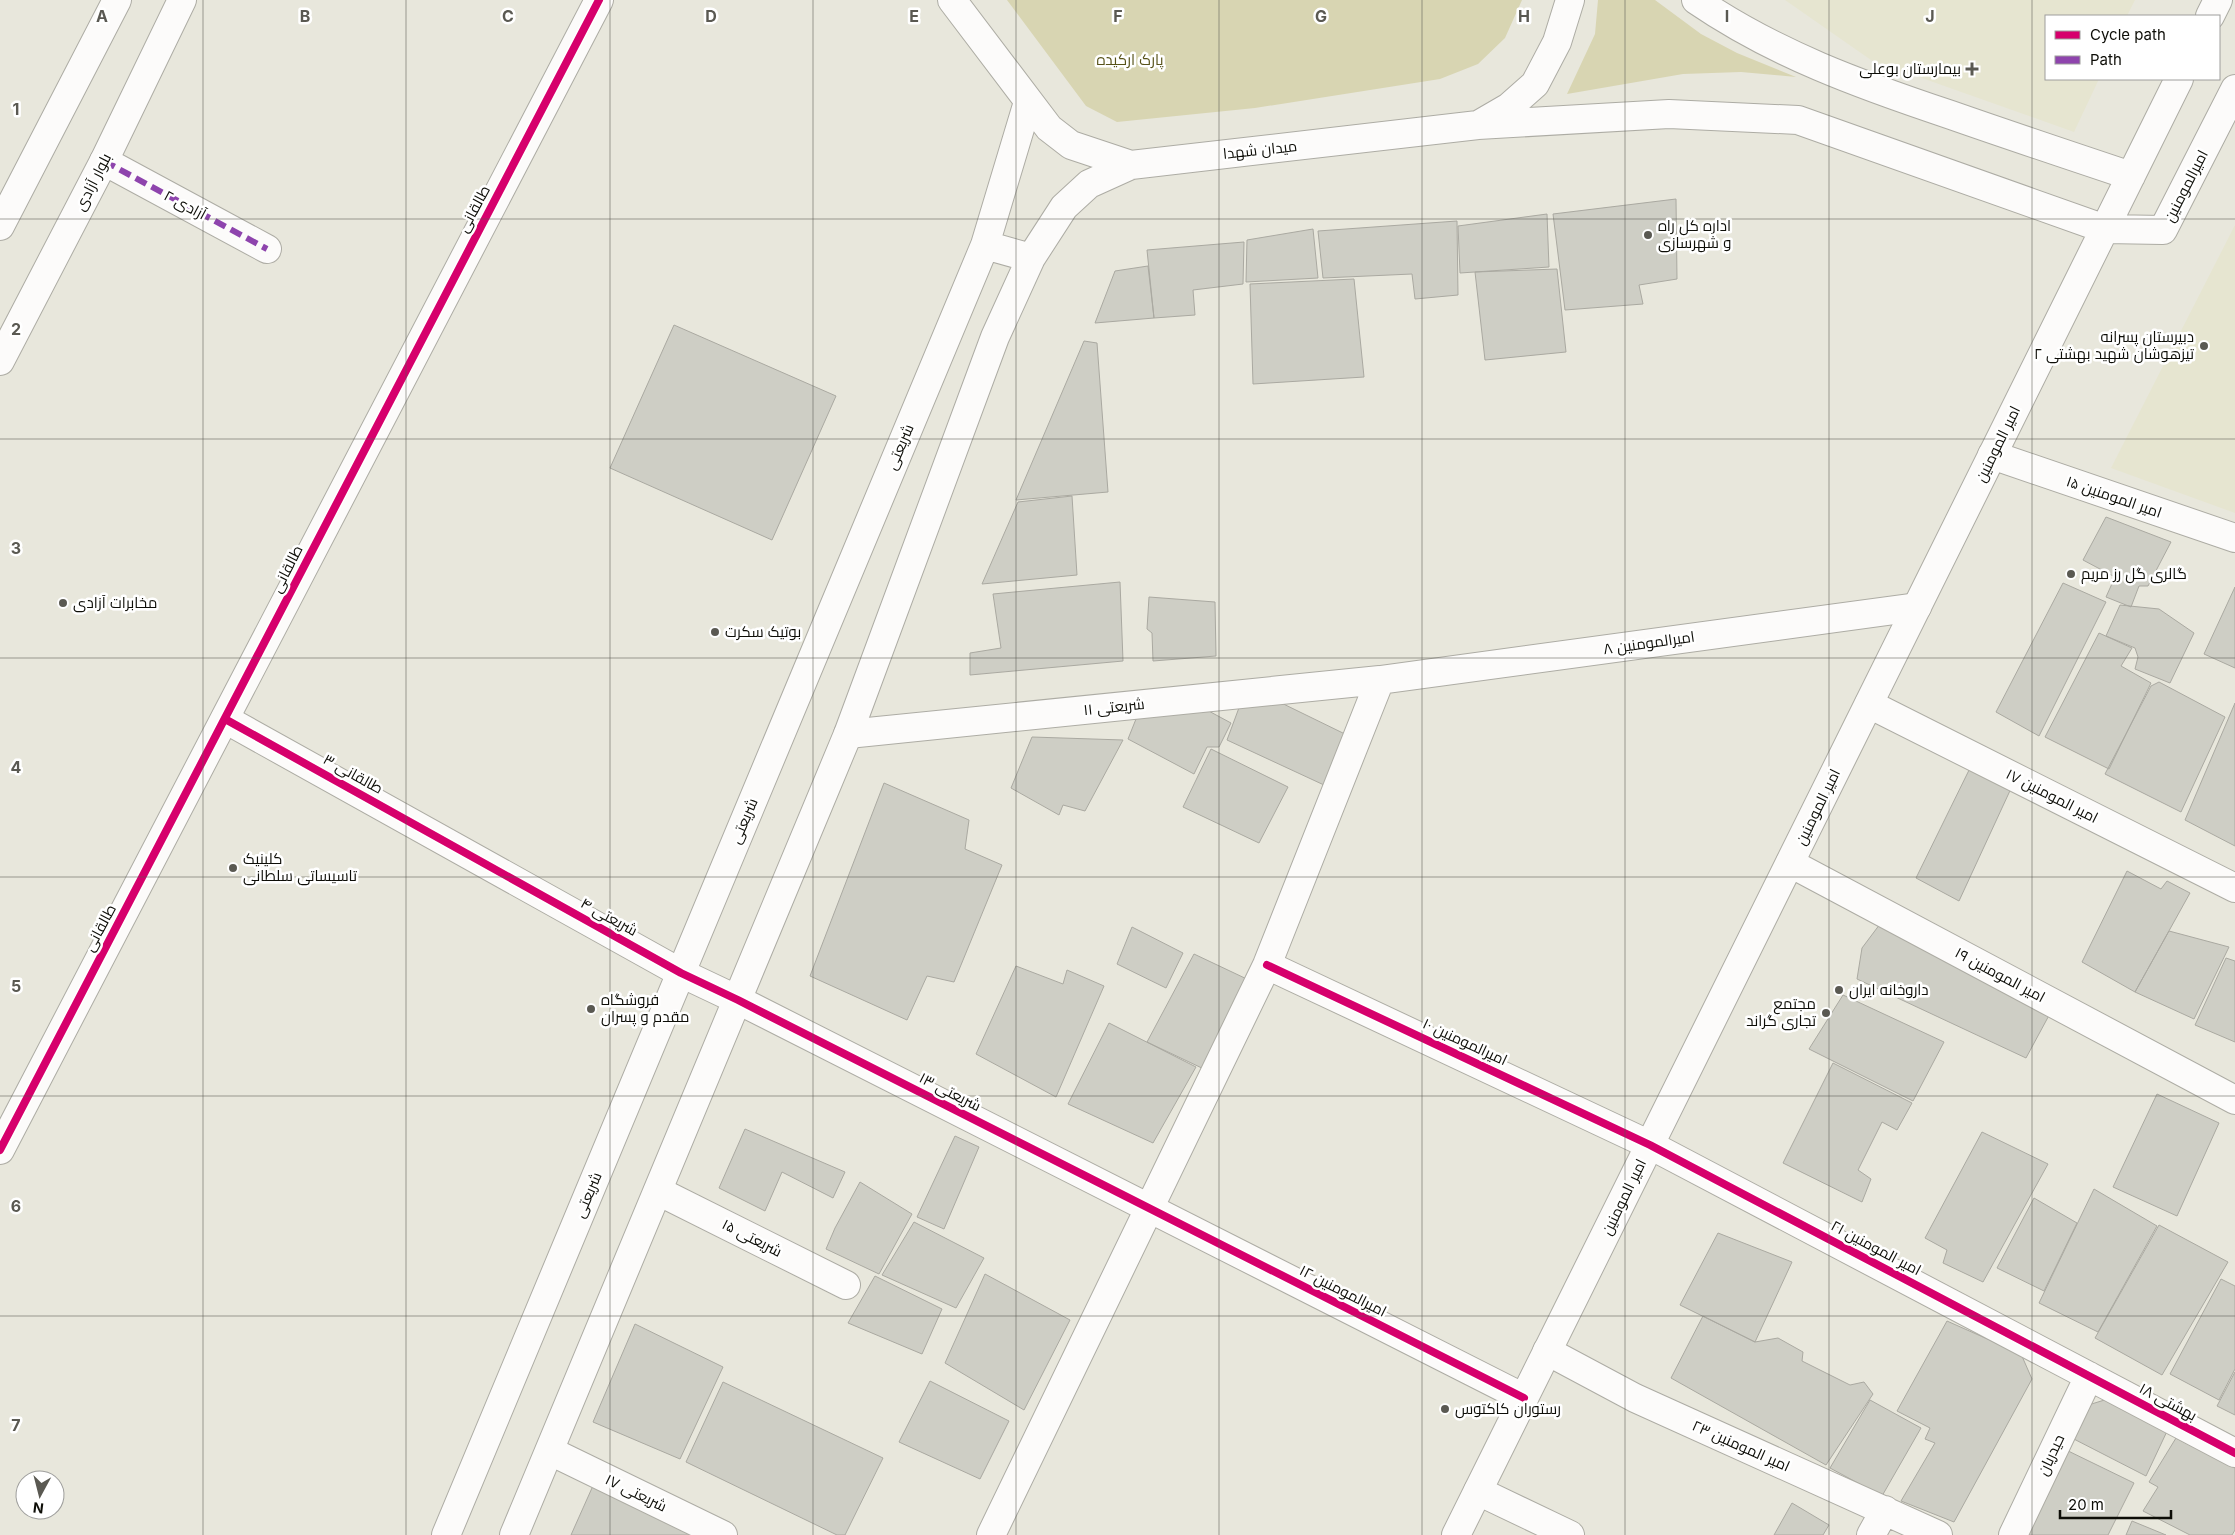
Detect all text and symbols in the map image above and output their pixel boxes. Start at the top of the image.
text: A [96,6,108,26]
text: B [300,6,310,26]
text: C [502,6,514,26]
text: D [705,6,717,26]
text: E [909,6,919,26]
text: F [1113,6,1123,26]
text: G [1315,6,1327,26]
text: H [1518,6,1530,26]
text: I [1725,6,1729,26]
text: J [1925,6,1935,26]
legend [2045,15,2220,80]
text: Cycle path [2090,25,2166,44]
park label: پارک ارکیده [1097,50,1163,70]
text: Path [2090,50,2122,69]
place label: بیمارستان بوعلی [1859,59,1961,79]
marker: بیمارستان بوعلی [1965,62,1979,76]
text: 1 [13,99,19,119]
street label: میدان شهدا [1222,136,1298,164]
street label: امیرالمومنین [2159,147,2213,225]
street label: بلوار آزادی [70,150,116,214]
street label: طالقانی [453,182,495,236]
street label: آزادی ۲ [161,186,209,224]
place label: اداره کل راه و شهرسازی [1658,216,1731,253]
marker: اداره کل راه و شهرسازی [1642,229,1654,241]
text: 2 [11,319,21,339]
place label: دبیرستان پسرانه تیزهوشان شهید بهشتی ۲ [2034,327,2194,364]
marker: دبیرستان پسرانه تیزهوشان شهید بهشتی ۲ [2198,340,2210,352]
street label: امیر المومنین [1971,402,2025,486]
street label: شریعتی [881,421,919,473]
street label: امیر المومنین ۱۵ [2064,471,2164,523]
text: 3 [11,538,21,558]
street label: طالقانی [267,542,307,596]
place label: گالری گل رز مریم [2081,564,2187,584]
marker: گالری گل رز مریم [2065,568,2077,580]
place label: مخابرات آزادی [73,593,157,613]
marker: مخابرات آزادی [57,597,69,609]
place label: بوتیک سکرت [725,622,801,641]
marker: بوتیک سکرت [709,626,721,638]
street label: امیرالمومنین ۸ [1602,627,1696,659]
street label: شریعتی ۱۱ [1082,694,1146,720]
street label: طالقانی ۳ [320,749,386,799]
text: 4 [11,757,22,777]
street label: امیر المومنین ۱۷ [2003,764,2101,828]
street label: امیر المومنین [1791,765,1845,849]
street label: شریعتی [725,795,763,847]
place label: کلینیک تاسیساتی سلطانی [243,849,357,886]
marker: کلینیک تاسیساتی سلطانی [227,862,239,874]
street label: شریعتی ۴ [577,893,641,941]
street label: طالقانی [79,901,121,955]
street label: امیر المومنین ۱۹ [1951,943,2049,1007]
text: 5 [11,976,21,996]
place label: داروخانه ایران [1849,980,1929,1000]
marker: داروخانه ایران [1833,984,1845,996]
place label: فروشگاه مقدم و پسران [601,990,689,1027]
place label: مجتمع تجاری گراند [1746,994,1816,1031]
marker: فروشگاه مقدم و پسران [585,1003,597,1015]
marker: مجتمع تجاری گراند [1820,1007,1832,1019]
street label: امیرالمومنین ۱۰ [1420,1014,1510,1070]
street label: شریعتی ۱۳ [916,1068,984,1116]
street label: امیر المومنین [1597,1155,1651,1239]
street label: شریعتی [569,1169,607,1221]
text: 6 [11,1196,21,1216]
street label: شریعتی ۱۵ [719,1214,785,1262]
street label: امیر المومنین ۲۱ [1827,1216,1925,1280]
street label: امیرالمومنین ۱۲ [1296,1260,1390,1322]
street label: بهشتی ۱۸ [2136,1378,2200,1426]
place label: رستوران کاکتوس [1455,1399,1561,1419]
marker: رستوران کاکتوس [1439,1403,1451,1415]
text: 7 [11,1415,21,1435]
street label: امیر المومنین ۲۳ [1689,1416,1793,1476]
street label: حیدریان [2033,1431,2069,1479]
north arrow [15,1470,65,1520]
street label: شریعتی ۱۷ [602,1470,670,1516]
scale bar [2060,1488,2171,1520]
text: 20 m [2068,1495,2104,1514]
text: N [32,1499,45,1517]

